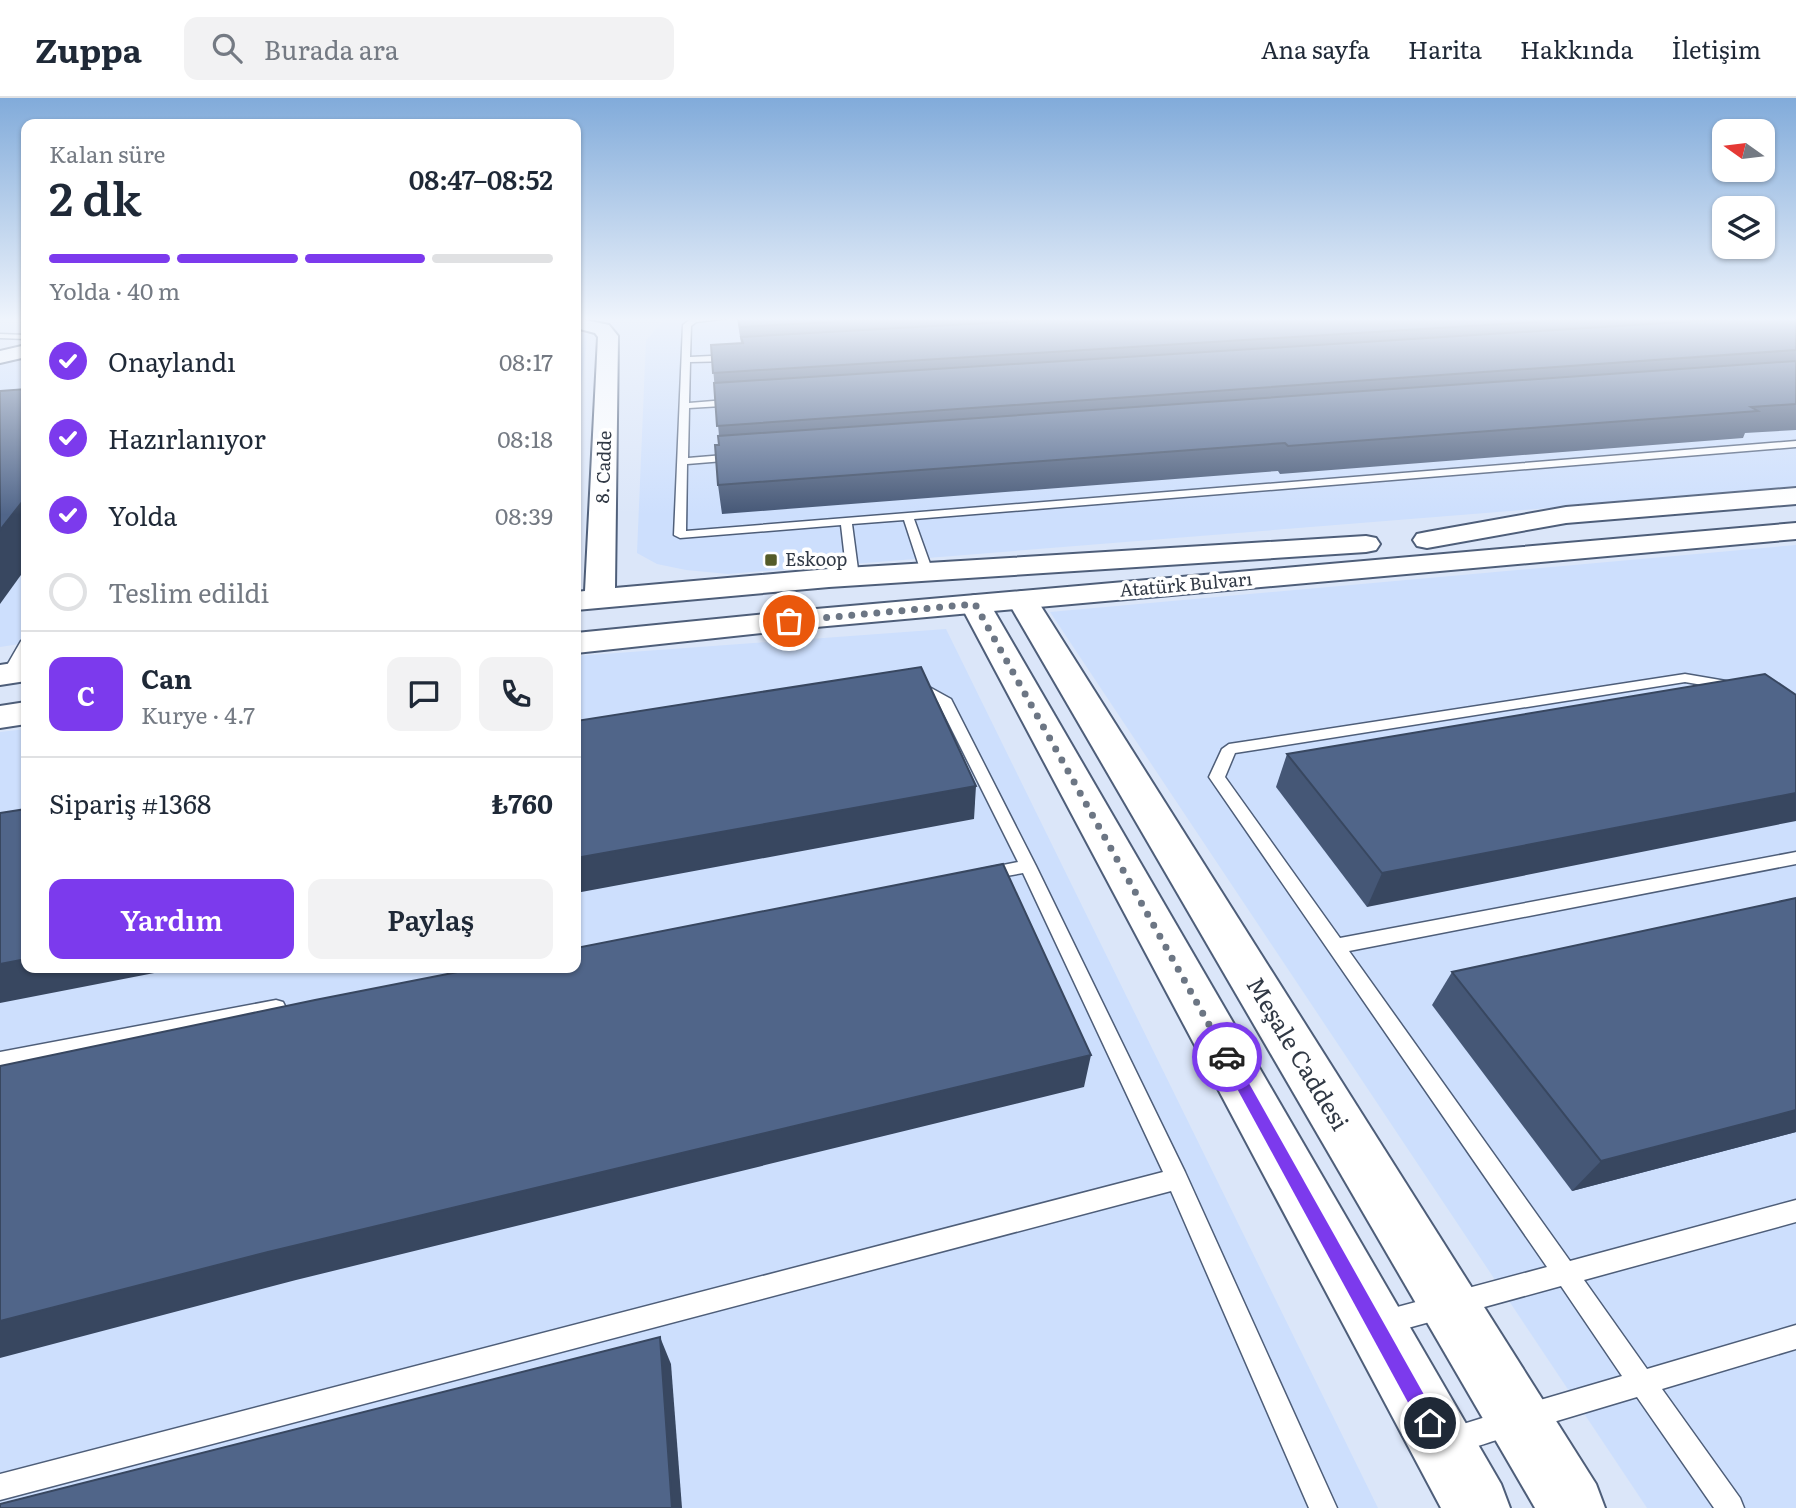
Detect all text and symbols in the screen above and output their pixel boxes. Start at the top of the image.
search box [184,17,674,80]
text: Zuppa [35,24,142,73]
icon: search [208,29,246,67]
text: Burada ara [264,29,399,68]
text: Ana sayfa [1261,31,1370,66]
text: Harita [1408,31,1482,66]
text: Hakkında [1520,31,1633,66]
text: İletişim [1671,31,1761,66]
north arrow [1712,119,1774,182]
map controls [1712,119,1775,259]
text: Kalan süre [49,136,166,170]
text: 08:47–08:52 [409,159,553,198]
text: 2 dk [49,162,141,230]
button: layers [1712,196,1775,259]
text: Yolda · 40 m [49,273,180,307]
text: Onaylandı [108,341,236,380]
icon: check [49,342,87,380]
text: 08:17 [499,344,553,378]
text: Hazırlanıyor [108,418,266,457]
icon: check [49,419,87,457]
text: 08:18 [497,421,553,455]
street label: 8. Cadde [588,430,617,504]
text: Yolda [108,495,177,534]
icon: check [49,496,87,534]
text: 08:39 [495,498,553,532]
place label: Eskoop [785,545,847,572]
marker: Eskoop [763,552,779,568]
street label: Atatürk Bulvarı [1118,564,1253,603]
text: Teslim edildi [108,572,269,611]
pin [759,591,819,651]
icon: bag [770,602,808,640]
button: chat [387,657,461,731]
button: phone [479,657,553,731]
text: Can [141,658,192,697]
text: C [77,675,95,714]
text: Kurye · 4.7 [141,697,255,731]
text: Sipariş #1368 [49,783,211,822]
text: ₺760 [491,783,553,822]
button: Yardım [49,879,294,959]
button: Paylaş [308,879,553,959]
street label: Meşale Caddesi [1239,969,1359,1136]
courier [1192,1022,1262,1092]
icon: car [1208,1038,1246,1076]
pin [1400,1393,1460,1453]
icon: home [1411,1404,1449,1442]

